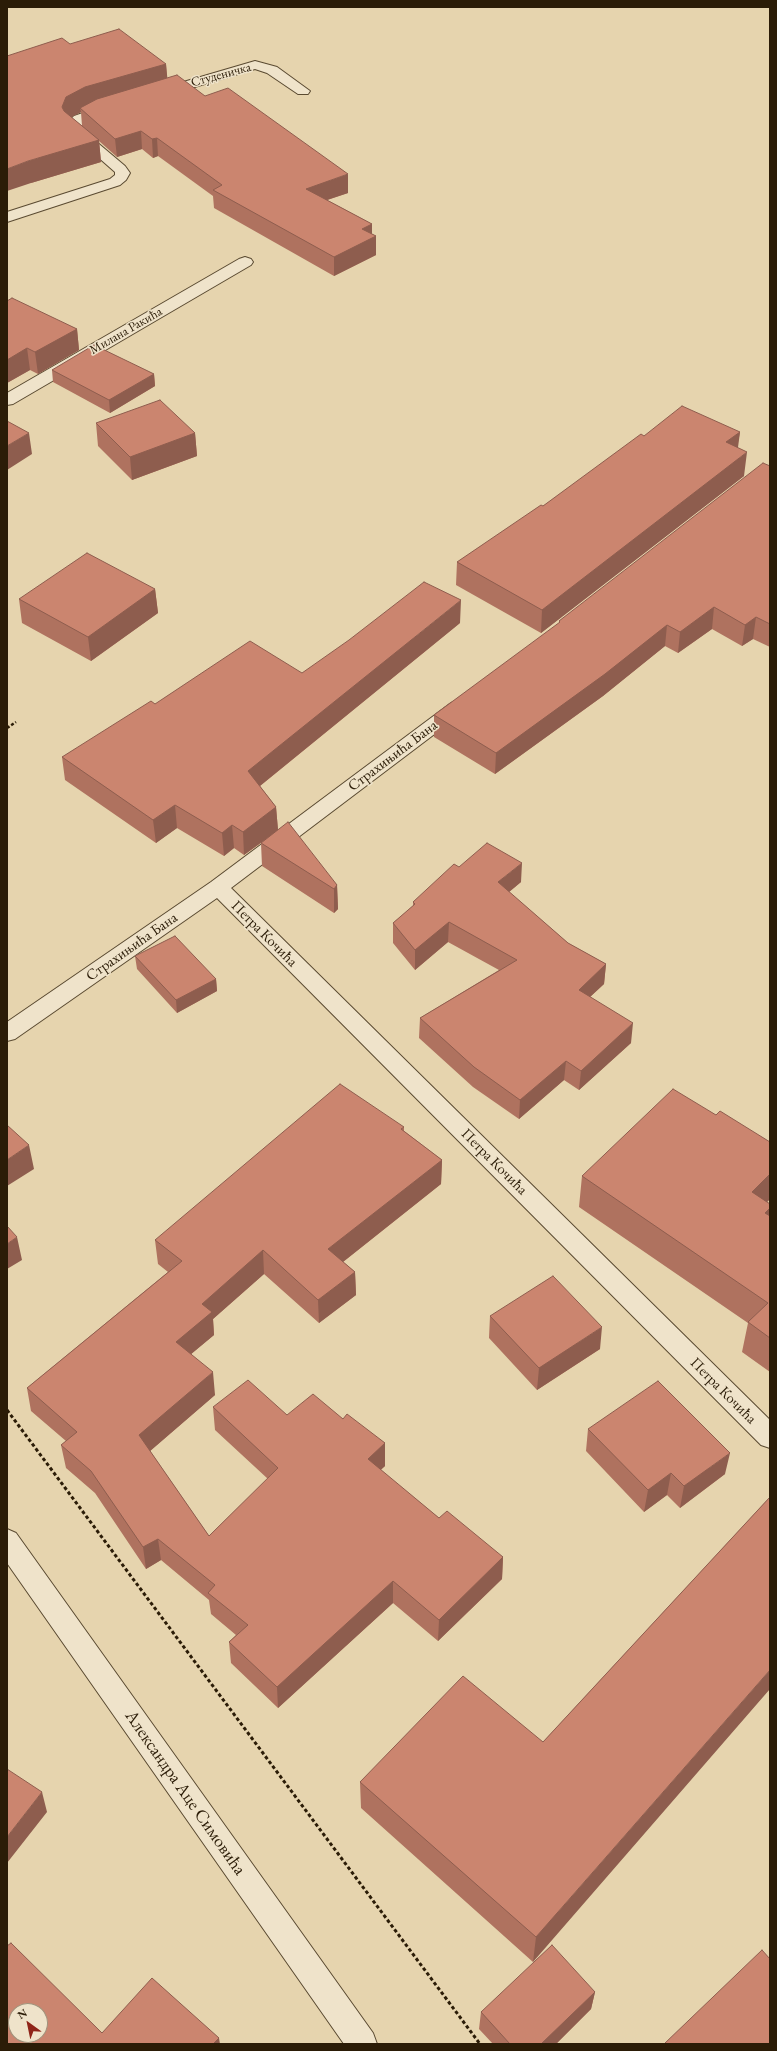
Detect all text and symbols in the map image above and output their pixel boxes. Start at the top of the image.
street label: Студеничка [189,59,253,91]
street label: Милана Ракића [87,304,165,358]
street label: Страхињића Бана [345,717,441,795]
street label: Петра Кочића [227,897,301,971]
street label: Страхињића Бана [83,909,181,985]
street label: Петра Кочића [457,1125,531,1199]
street label: Петра Кочића [686,1354,760,1428]
street label: Александра Аце Симовића [120,1706,250,1880]
north arrow [8,2003,48,2043]
text: N [14,2005,30,2022]

